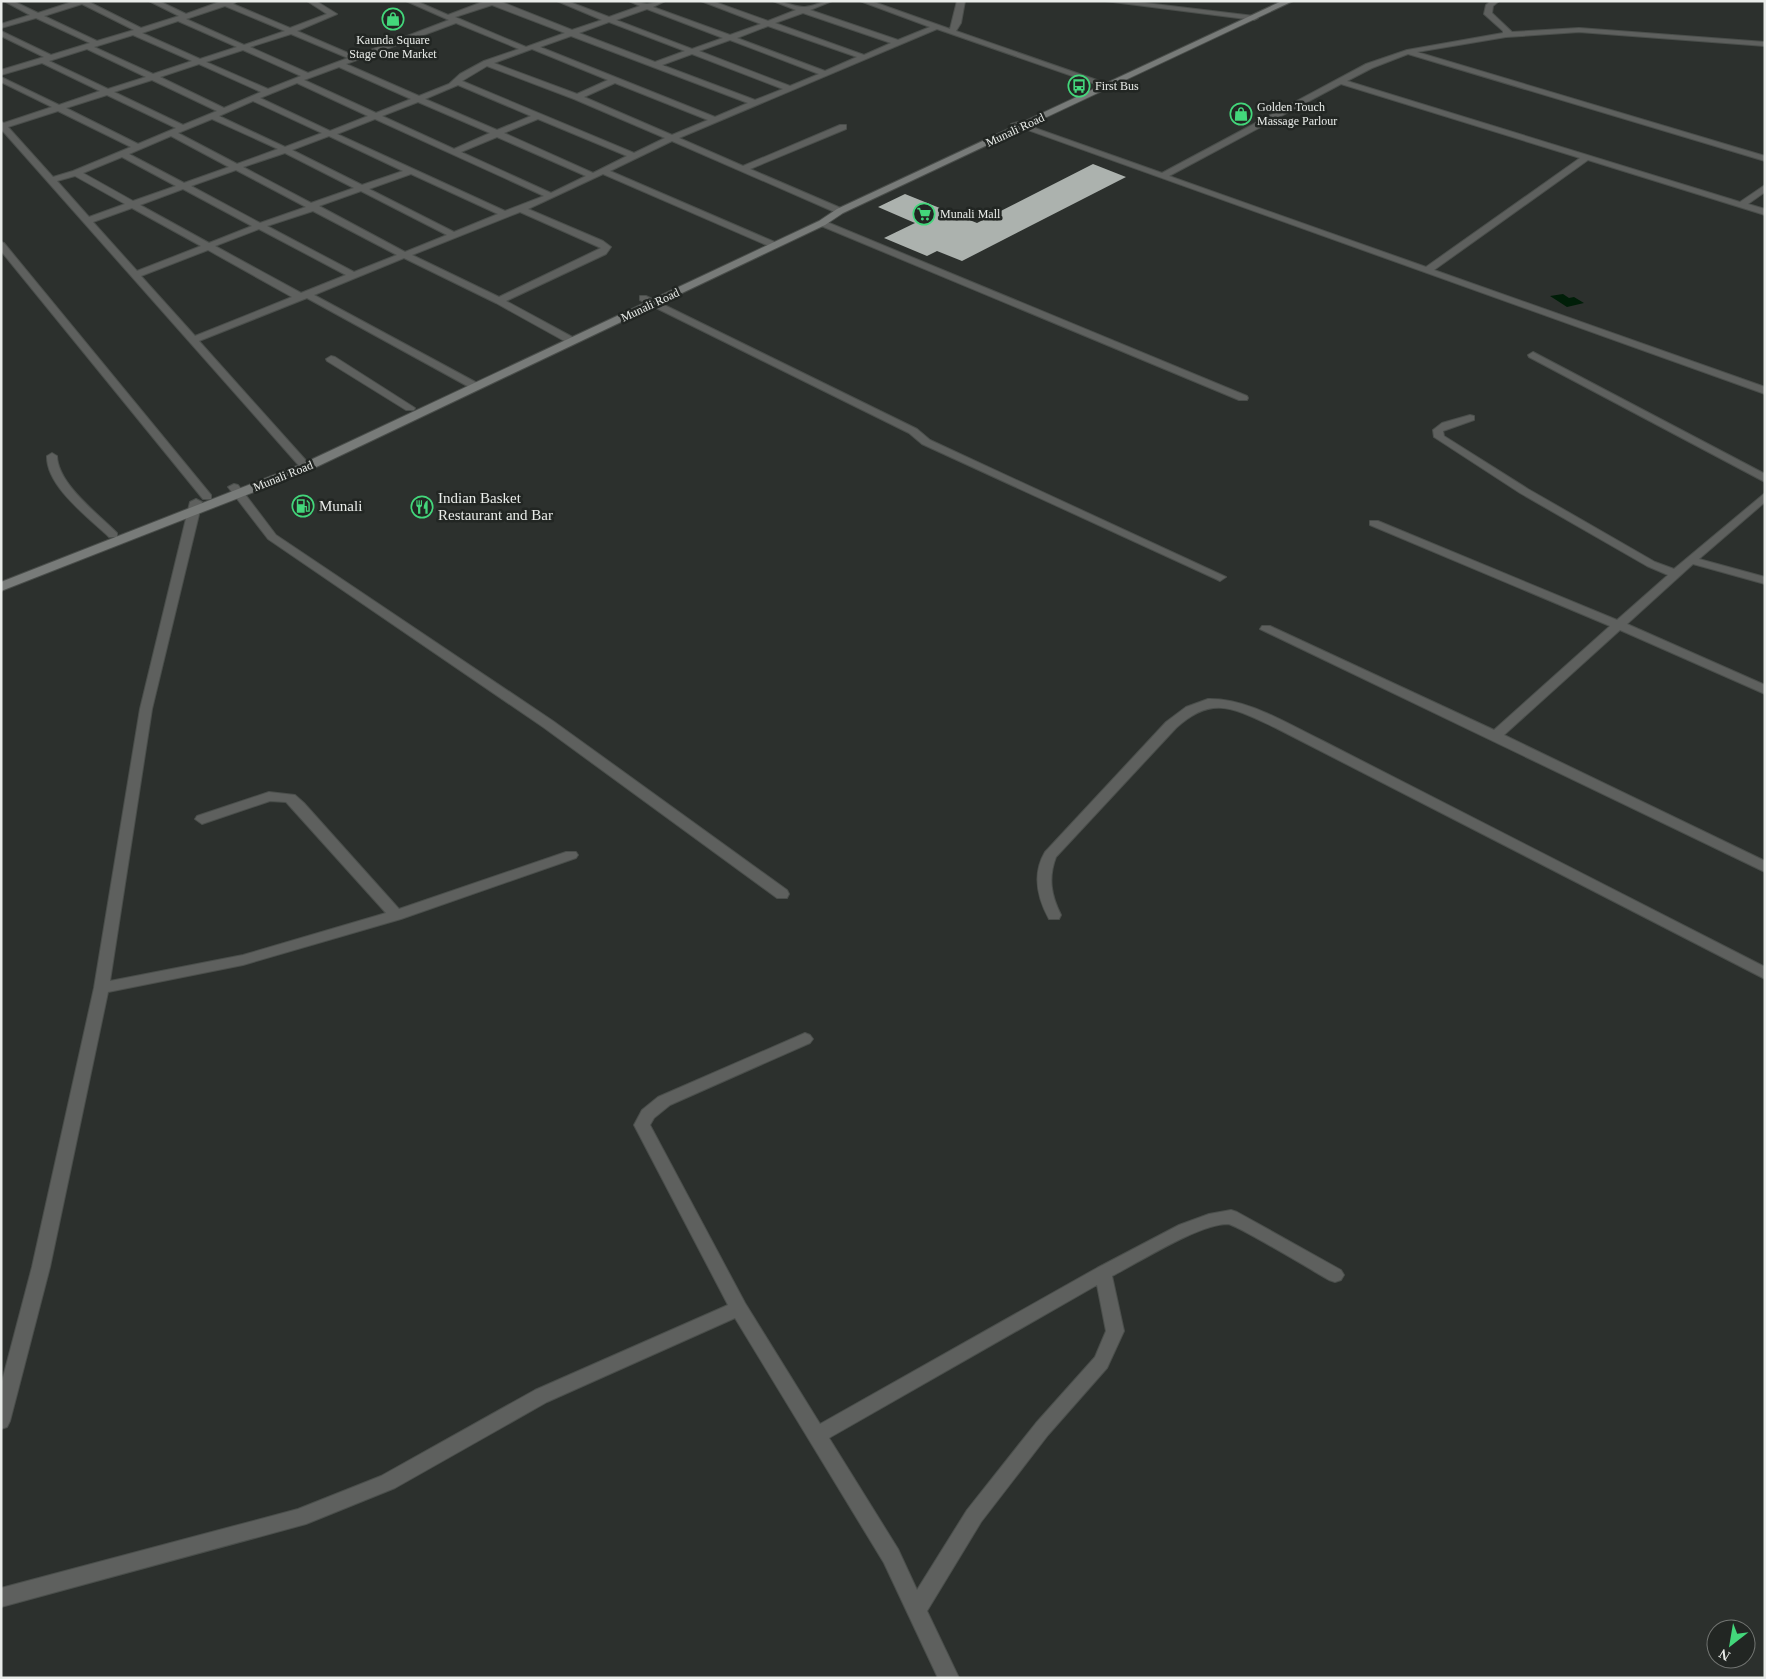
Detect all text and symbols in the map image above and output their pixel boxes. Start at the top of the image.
shop icon: Kaunda Square Stage One Market [381,7,405,31]
place label: Kaunda Square Stage One Market [349,33,437,61]
bus stop icon: First Bus [1067,74,1091,98]
place label: First Bus [1095,79,1139,93]
place label: Golden Touch Massage Parlour [1257,100,1337,128]
shop icon: Golden Touch Massage Parlour [1229,102,1253,126]
street label: Munali Road [983,110,1047,150]
supermarket icon: Munali Mall [912,202,936,226]
place label: Munali Mall [940,207,1001,221]
street label: Munali Road [618,285,682,325]
street label: Munali Road [251,458,315,494]
place label: Indian Basket Restaurant and Bar [438,490,553,523]
fuel station icon: Munali [291,494,315,518]
restaurant icon: Indian Basket Restaurant and Bar [410,495,434,519]
place label: Munali [319,498,362,514]
north arrow [1706,1619,1756,1669]
text: N [1716,1646,1733,1664]

